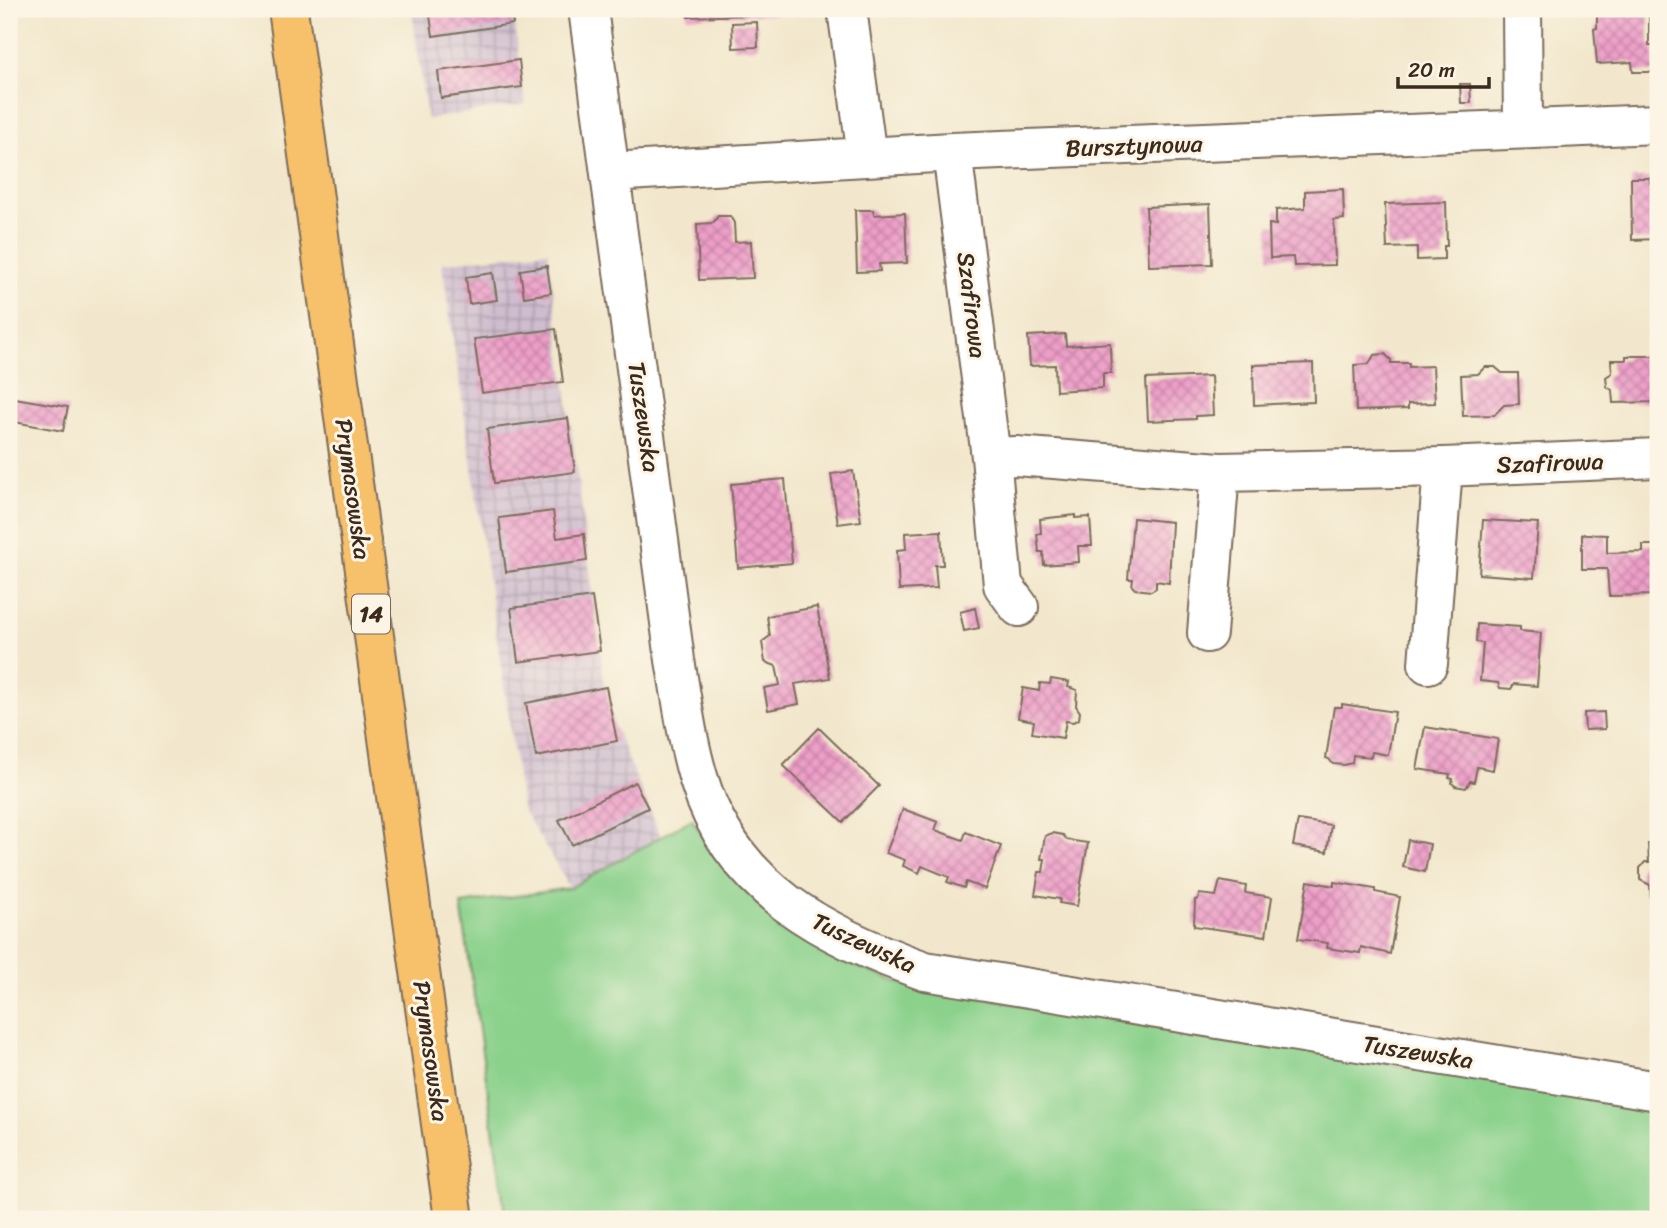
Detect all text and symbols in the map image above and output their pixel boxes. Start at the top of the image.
scale bar [1398,46,1488,90]
text: 20 m [1408,51,1455,89]
street label: Bursztynowa [1065,123,1204,169]
street label: Szafirowa [945,249,999,361]
street label: Tuszewska [615,359,673,475]
street label: Prymasowska [322,416,384,562]
street label: Szafirowa [1496,440,1604,486]
road number: 14 [352,594,390,634]
street label: Tuszewska [805,900,923,986]
street label: Prymasowska [400,978,462,1124]
street label: Tuszewska [1360,1023,1476,1081]

